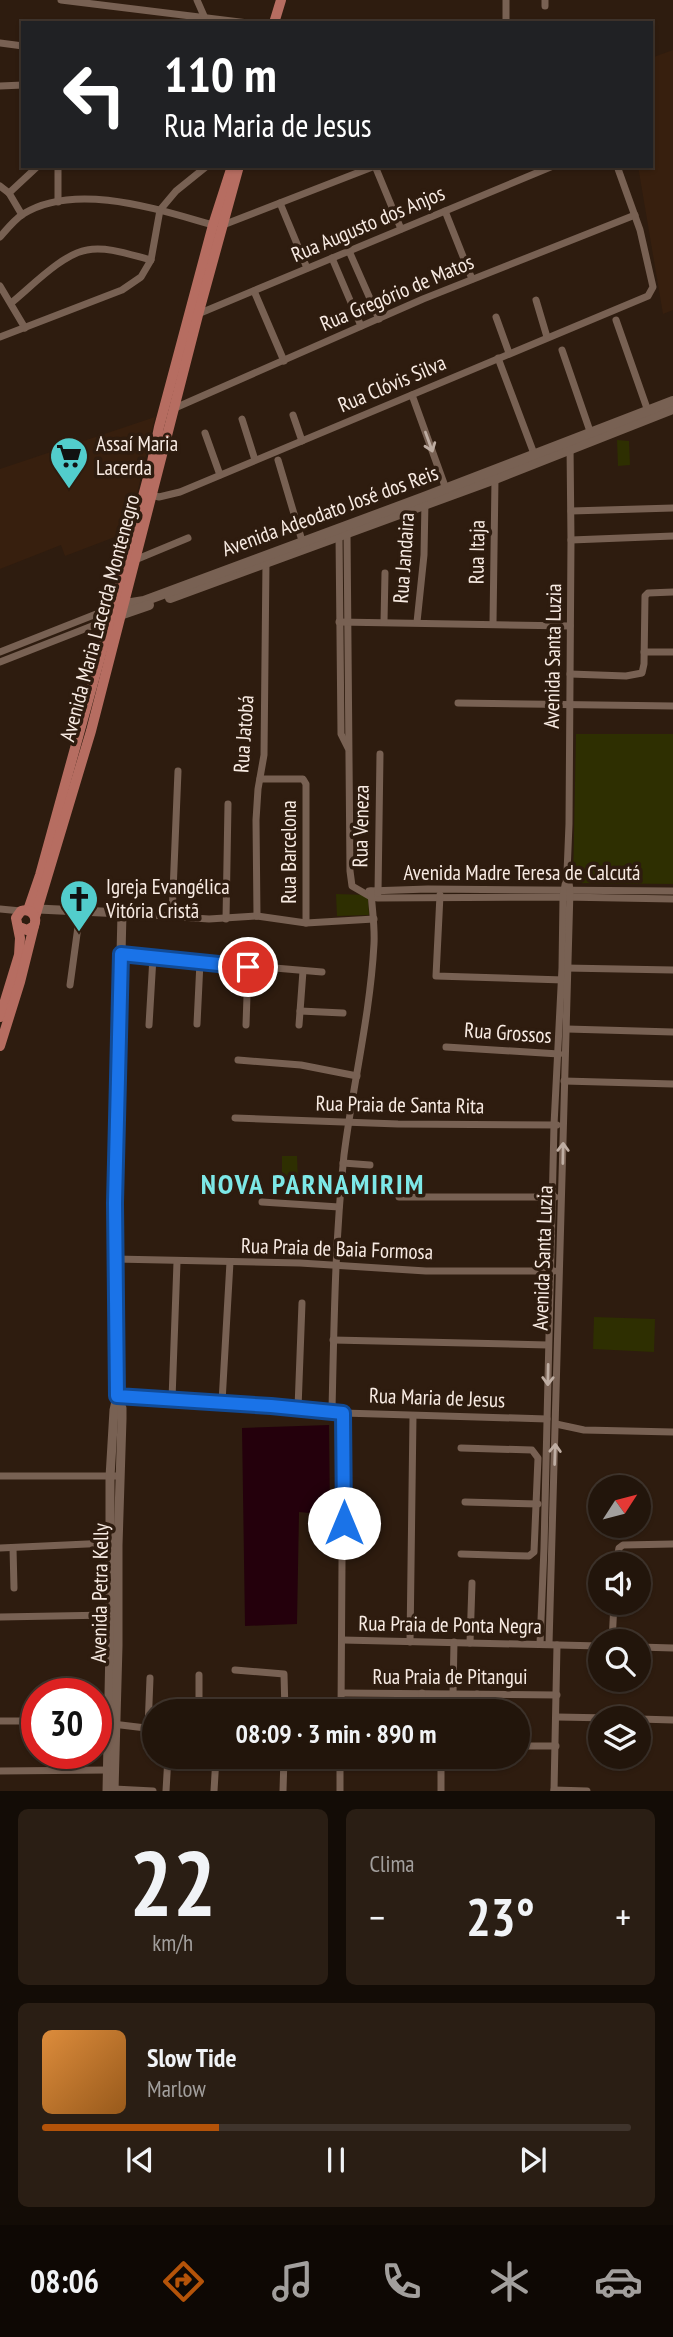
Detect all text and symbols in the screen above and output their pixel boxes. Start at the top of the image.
text: 110 m [164,42,277,106]
icon: left [49,49,140,140]
text: Rua Maria de Jesus [164,104,372,146]
street label: Rua Augusto dos Anjos [287,179,449,268]
street label: Rua Gregório de Matos [316,248,478,337]
street label: Rua Clóvis Silva [334,349,450,418]
place label: Assaí Maria Lacerda [96,430,178,481]
one-way arrow [424,430,436,452]
supermarket icon: Assaí Maria Lacerda [48,435,90,490]
street label: Avenida Adeodato José dos Reis [218,459,442,562]
street label: Avenida Maria Lacerda Montenegro [54,491,146,744]
street label: Rua Jandaira [387,512,420,604]
street label: Rua Itaja [462,520,491,584]
street label: Avenida Santa Luzia [538,583,567,729]
street label: Rua Jatobá [227,694,260,774]
street label: Rua Veneza [346,784,375,868]
street label: Rua Barcelona [275,800,302,904]
street label: Avenida Madre Teresa de Calcutá [404,859,640,886]
place label: Igreja Evangélica Vitória Cristã [105,873,230,924]
church icon: Igreja Evangélica Vitória Cristã [58,878,100,933]
pin [218,937,278,997]
icon: arrive [229,948,267,986]
street label: Rua Grossos [463,1016,553,1049]
street label: Rua Praia de Santa Rita [315,1090,485,1119]
one-way arrow [556,1142,570,1165]
district label: NOVA PARNAMIRIM [201,1165,425,1202]
street label: Avenida Santa Luzia [526,1185,559,1331]
street label: Rua Praia de Baia Formosa [241,1232,434,1265]
one-way arrow [541,1363,554,1386]
street label: Rua Maria de Jesus [368,1382,506,1413]
one-way arrow [549,1443,562,1466]
north arrow [588,1475,651,1538]
map controls [588,1475,651,1769]
position arrow [307,1486,381,1560]
street label: Avenida Petra Kelly [85,1523,114,1663]
button: sound [588,1552,651,1615]
street label: Rua Praia de Ponta Negra [358,1609,542,1640]
button: search [588,1629,651,1692]
street label: Rua Praia de Pitangui [373,1663,527,1690]
speed limit sign: 30 [21,1678,112,1769]
button: layers [588,1706,651,1769]
text: 08:09 · 3 min · 890 m [236,1717,436,1750]
text: 22 [129,1823,216,1941]
text: Clima [370,1849,415,1878]
text: 23° [466,1883,535,1950]
text: − [370,1892,385,1941]
text: + [615,1892,631,1941]
text: km/h [152,1928,193,1957]
text: Slow Tide [147,2041,237,2074]
text: Marlow [147,2074,206,2103]
icon: previous [121,2141,159,2179]
icon: pause [317,2141,355,2179]
icon: next [514,2141,552,2179]
icon: directions [159,2257,208,2306]
icon: music [268,2257,317,2306]
icon: phone [377,2257,426,2306]
icon: climate [485,2257,534,2306]
icon: car [594,2257,643,2306]
text: 08:06 [30,2260,99,2302]

